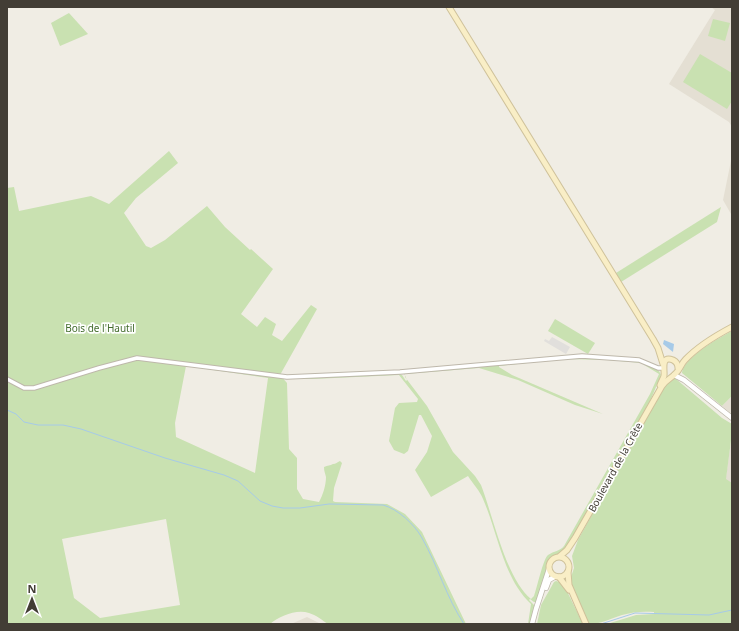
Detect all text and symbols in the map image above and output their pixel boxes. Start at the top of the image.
park label: Bois de l'Hautil [65,321,135,335]
street label: Boulevard de la Crête [585,419,646,514]
north arrow [12,579,52,619]
text: N [28,581,36,596]

